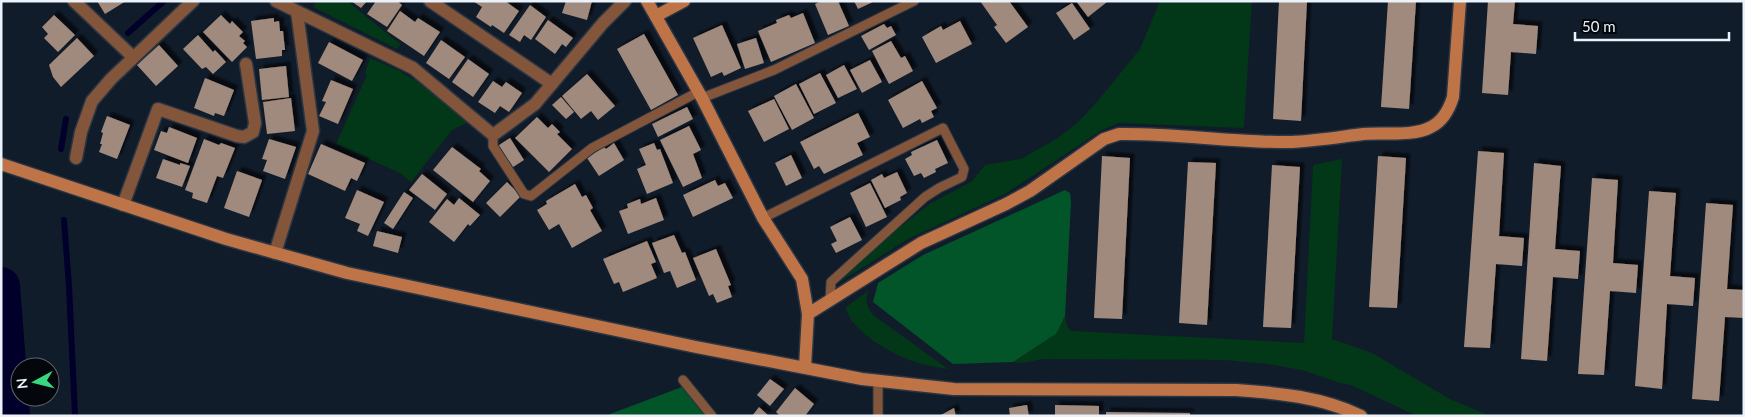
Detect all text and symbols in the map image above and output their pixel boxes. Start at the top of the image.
scale bar [1575,10,1729,42]
text: 50 m [1582,17,1616,35]
north arrow [10,357,60,407]
text: N [13,377,31,390]

